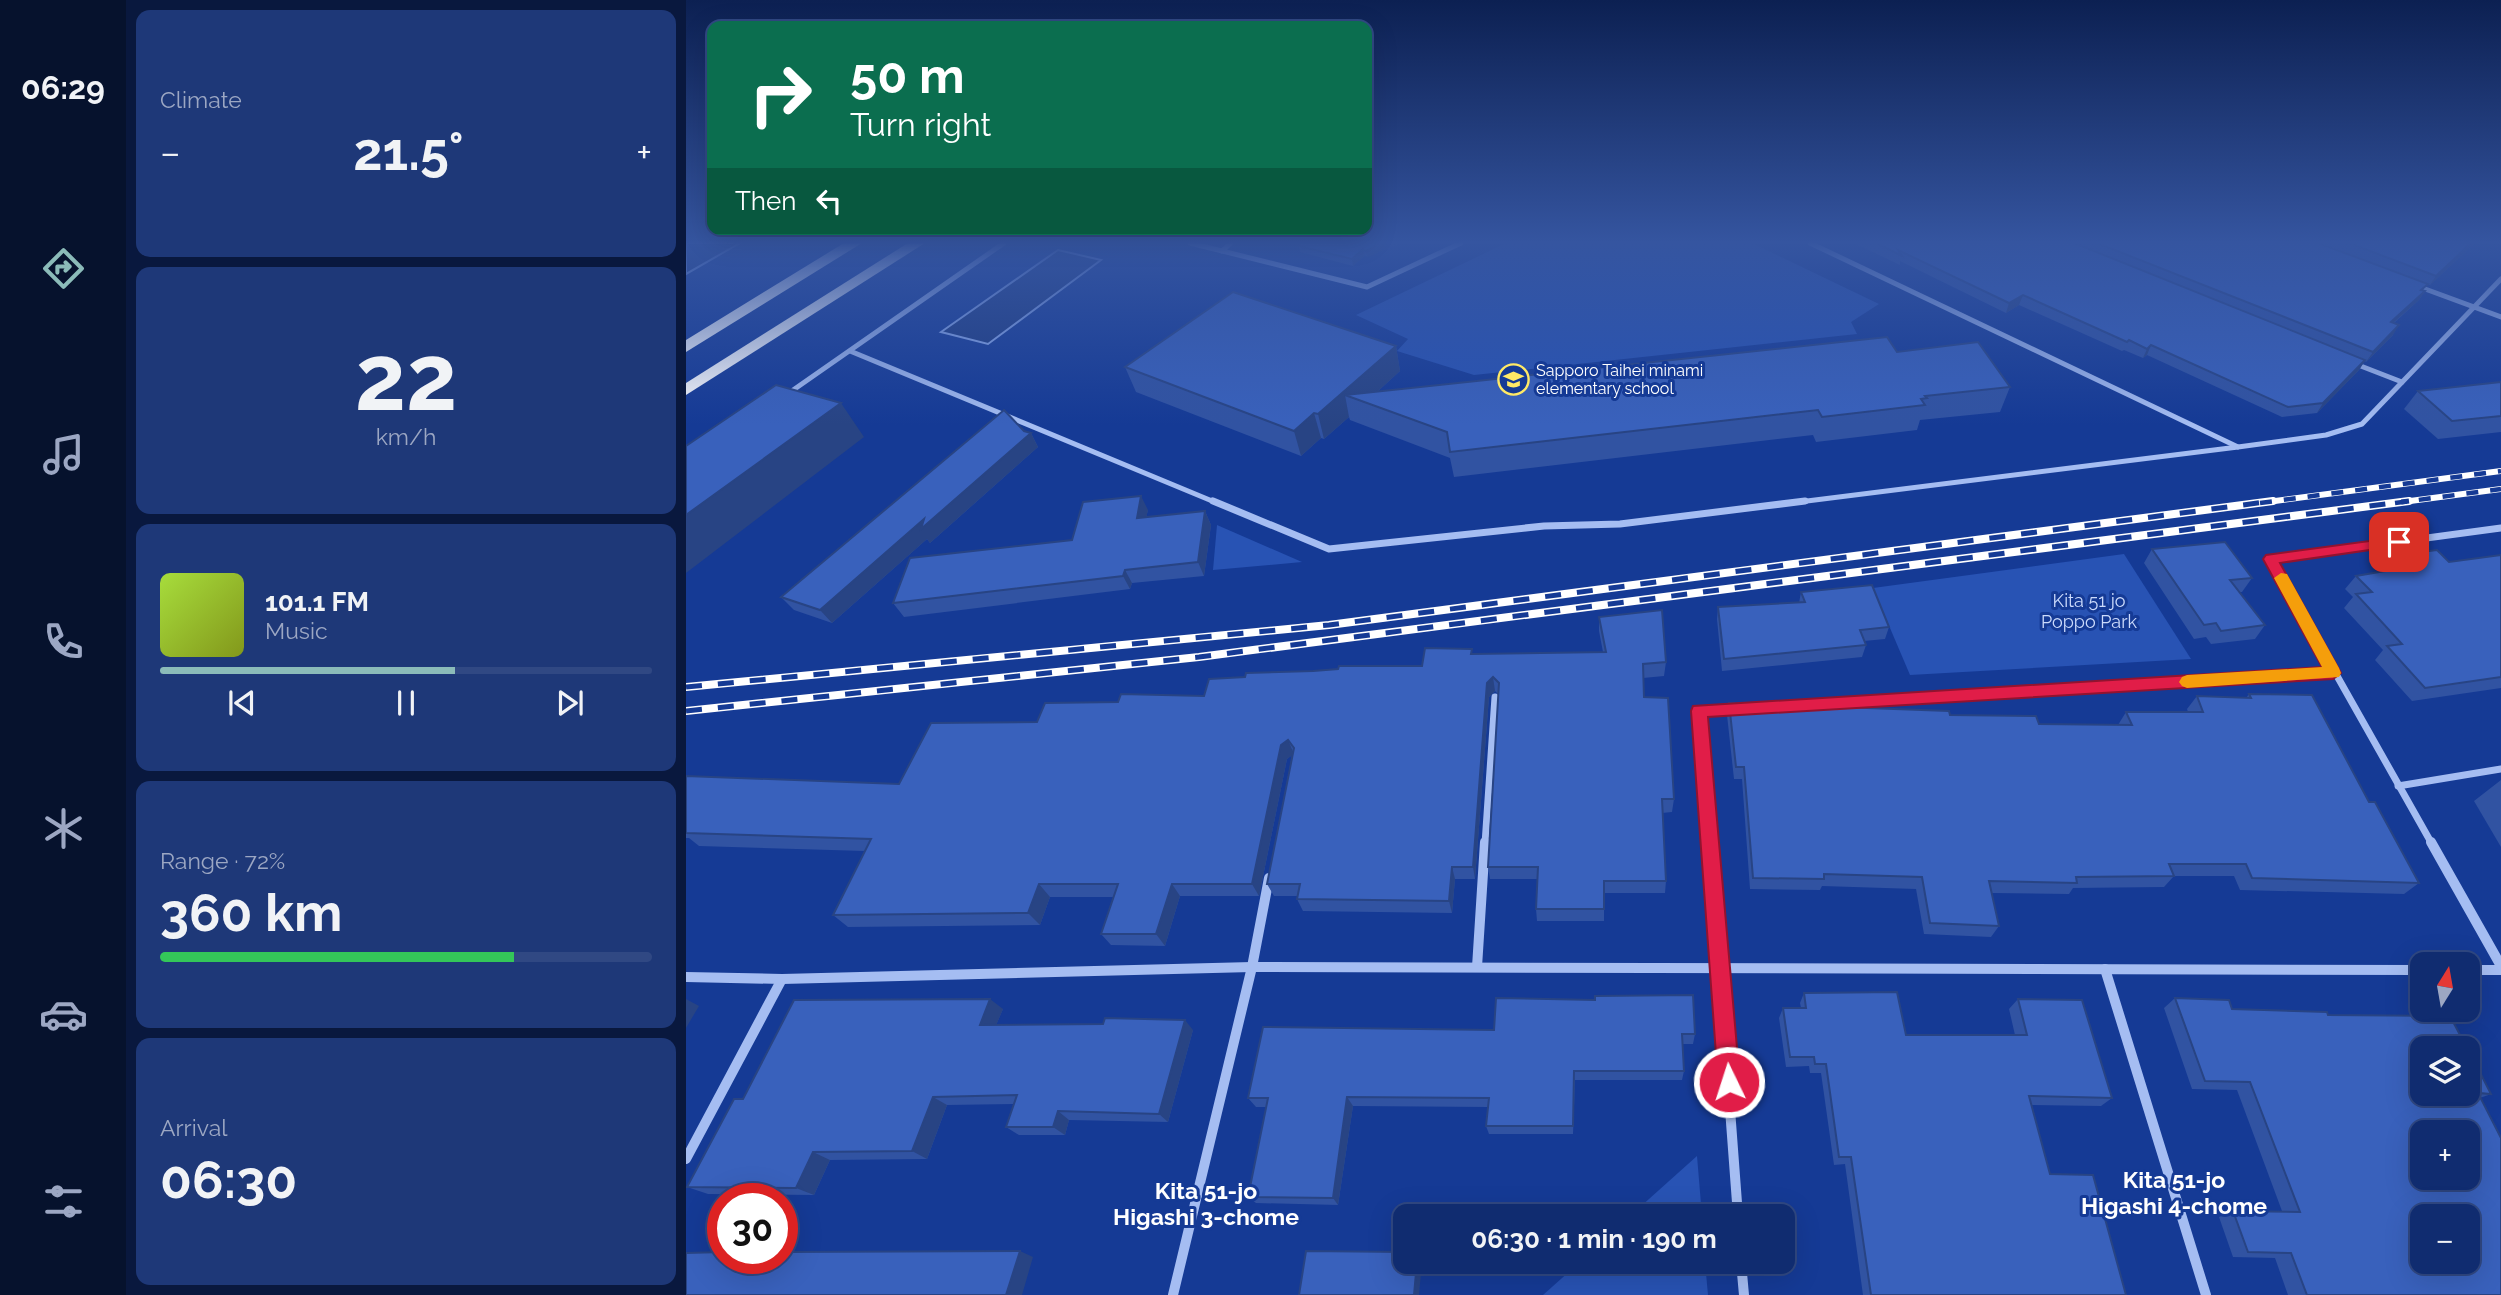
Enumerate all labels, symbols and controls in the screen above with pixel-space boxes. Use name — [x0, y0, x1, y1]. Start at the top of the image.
text: 50 m — [850, 47, 965, 104]
icon: right — [735, 49, 826, 140]
text: 06:29 — [21, 69, 105, 106]
text: Climate — [160, 86, 242, 113]
text: Turn right — [850, 106, 991, 143]
text: 21.5° — [353, 121, 464, 182]
text: − — [160, 130, 180, 175]
text: + — [636, 130, 652, 175]
icon: left — [810, 182, 848, 220]
text: Then — [735, 186, 796, 216]
icon: directions — [39, 244, 88, 293]
text: 22 — [355, 324, 457, 431]
place label: Sapporo Taihei minami elementary school — [1536, 361, 1703, 398]
school or university icon: Sapporo Taihei minami elementary school — [1496, 362, 1530, 396]
text: km/h — [376, 423, 436, 450]
icon: music — [39, 430, 88, 479]
pin — [2369, 512, 2429, 572]
icon: arrive — [2380, 523, 2418, 561]
text: 101.1 FM — [265, 587, 369, 617]
park label: Kita 51 jo Poppo Park — [2041, 590, 2137, 632]
icon: phone — [39, 617, 88, 666]
text: Music — [265, 617, 328, 644]
icon: previous — [223, 684, 261, 722]
icon: pause — [387, 684, 425, 722]
icon: next — [551, 684, 589, 722]
icon: climate — [39, 804, 88, 853]
text: Range · 72% — [160, 847, 285, 874]
text: 360 km — [160, 882, 342, 943]
north arrow — [2410, 952, 2480, 1022]
map controls — [2410, 952, 2480, 1274]
icon: car — [39, 990, 88, 1039]
button: layers — [2410, 1036, 2480, 1106]
position arrow — [1692, 1045, 1766, 1119]
text: Arrival — [160, 1114, 227, 1141]
button: + — [2410, 1120, 2480, 1190]
text: 06:30 — [160, 1149, 297, 1210]
district label: Kita 51-jo Higashi 4-chome — [2081, 1166, 2267, 1219]
icon: filters — [39, 1177, 88, 1226]
district label: Kita 51-jo Higashi 3-chome — [1113, 1177, 1299, 1230]
speed limit sign: 30 — [707, 1183, 798, 1274]
button: − — [2410, 1204, 2480, 1274]
text: 06:30 · 1 min · 190 m — [1471, 1224, 1717, 1254]

